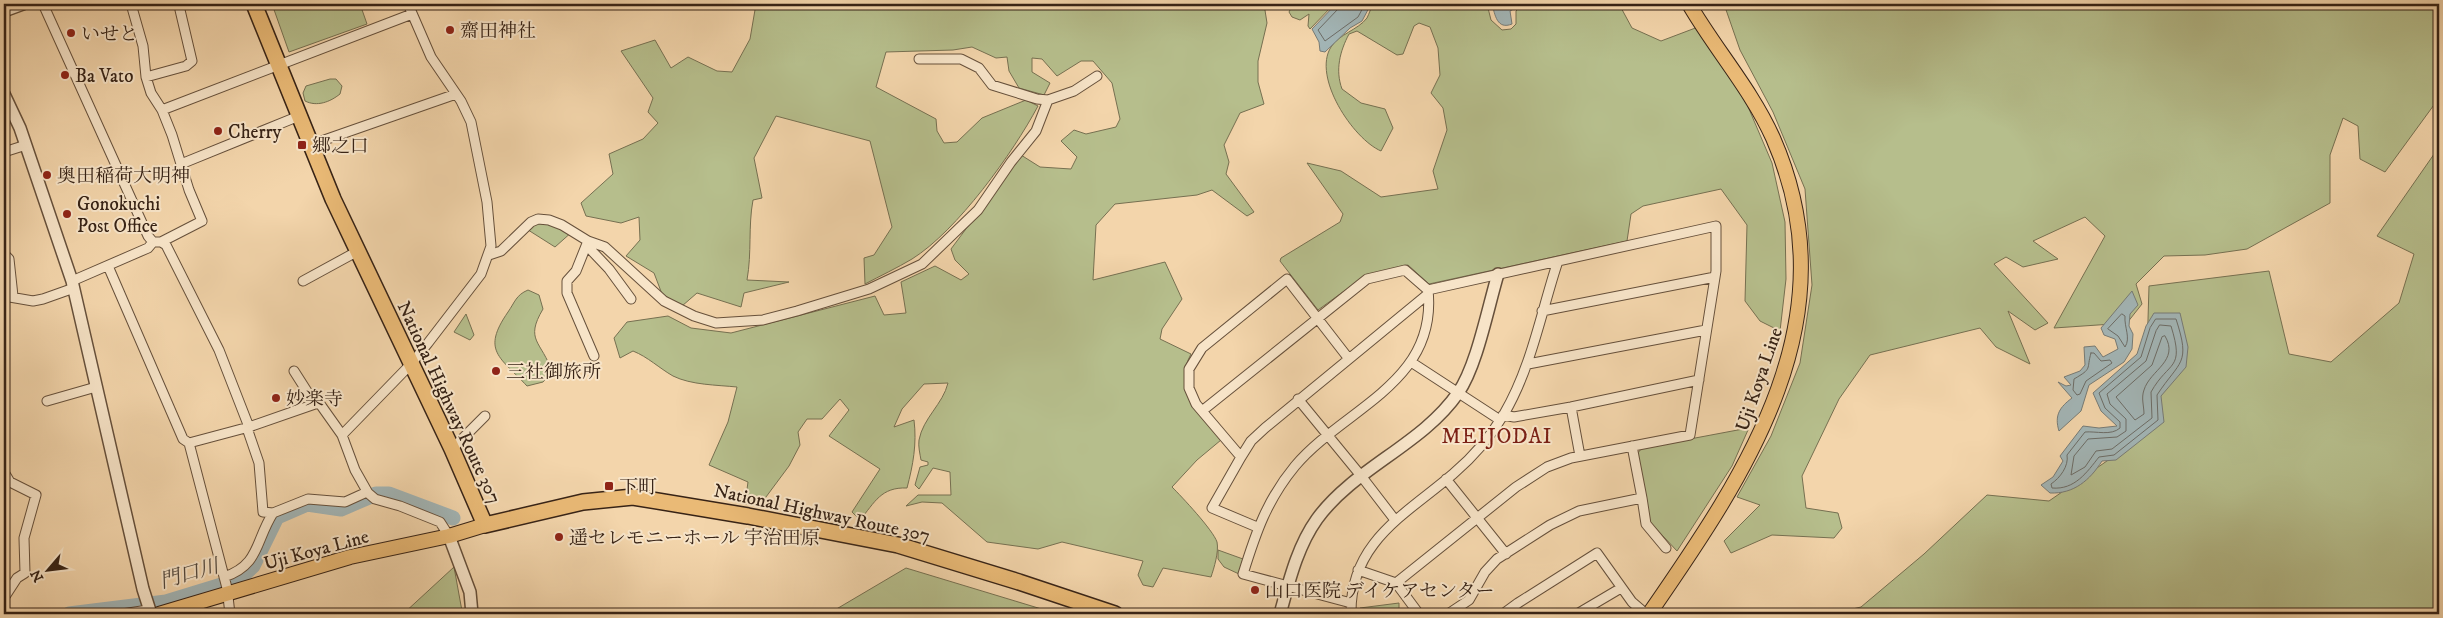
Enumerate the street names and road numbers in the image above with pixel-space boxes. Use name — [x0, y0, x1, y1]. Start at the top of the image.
street label: National Highway Route 307 — [392, 298, 506, 507]
street label: Uji Koya Line — [1731, 325, 1788, 434]
street label: National Highway Route 307 — [711, 479, 932, 548]
street label: Uji Koya Line — [261, 525, 372, 576]

